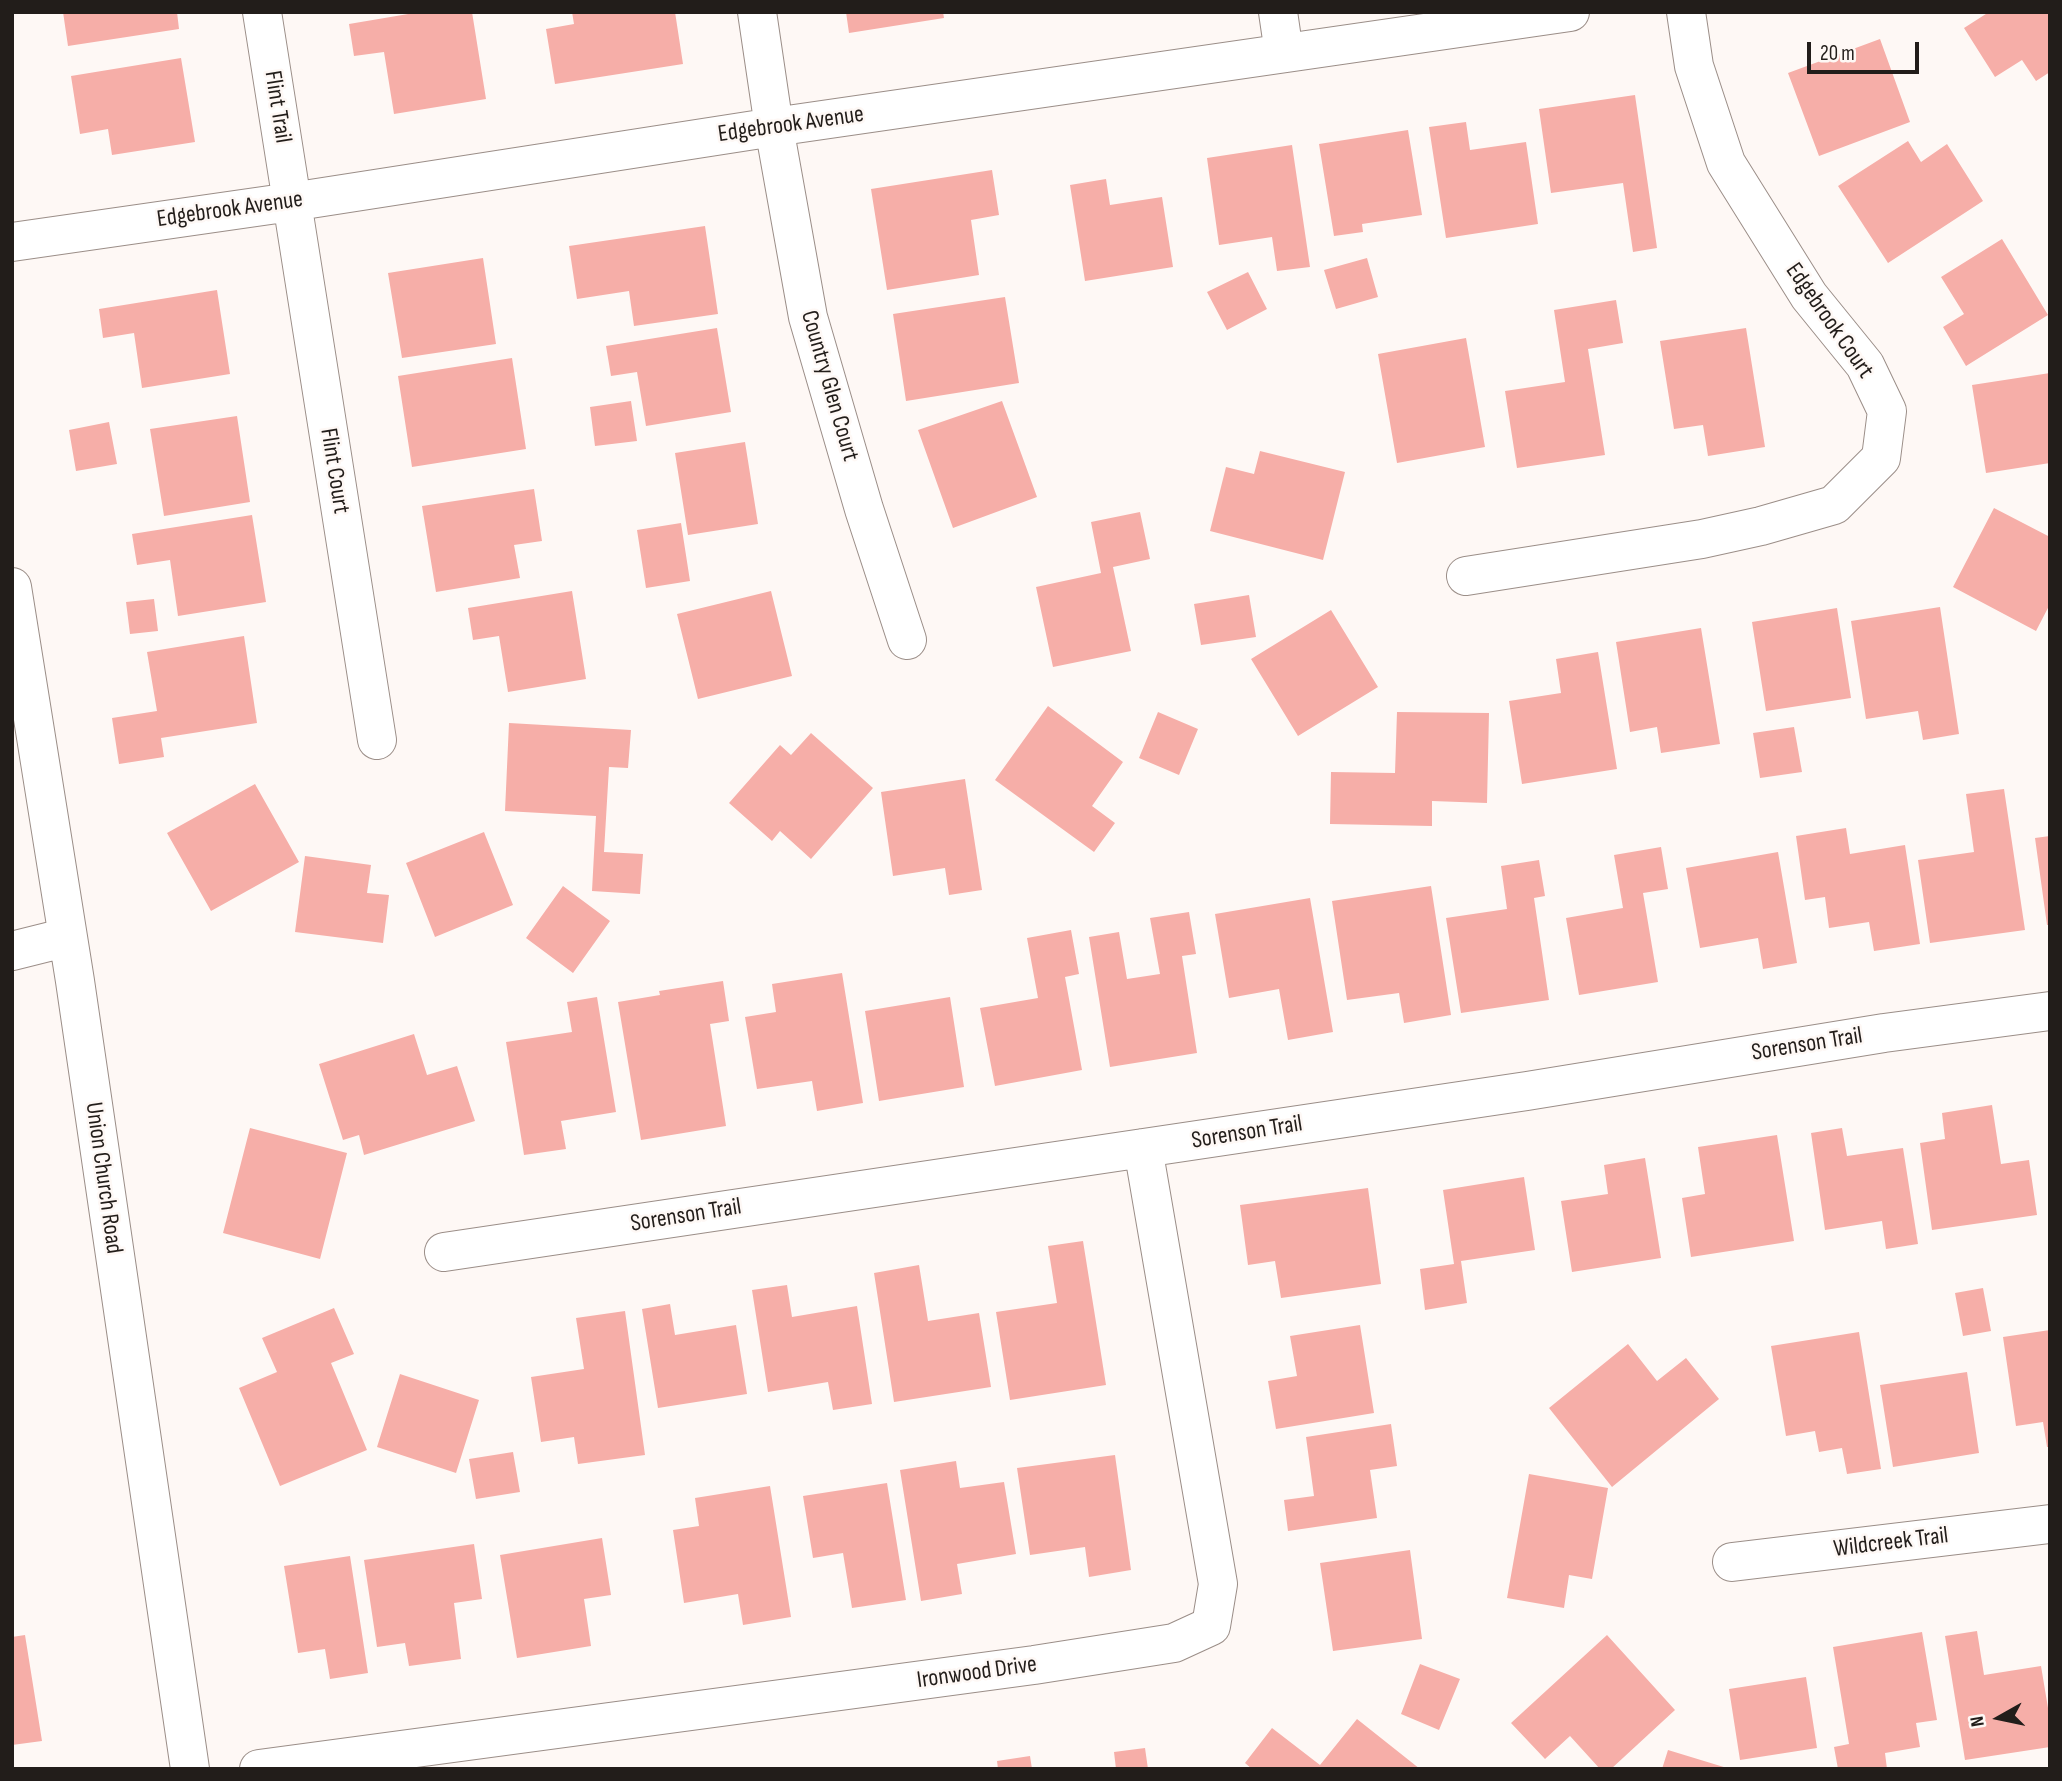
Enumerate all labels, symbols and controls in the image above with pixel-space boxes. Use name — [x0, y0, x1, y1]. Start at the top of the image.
scale bar — [1810, 28, 1922, 72]
text: 20 m — [1820, 41, 1855, 66]
street label: Flint Trail — [257, 69, 297, 145]
street label: Edgebrook Avenue — [716, 101, 866, 149]
street label: Edgebrook Avenue — [155, 186, 305, 234]
street label: Edgebrook Court — [1779, 258, 1879, 384]
street label: Country Glen Court — [794, 307, 864, 465]
street label: Flint Court — [313, 426, 355, 516]
street label: Sorenson Trail — [1749, 1022, 1865, 1068]
street label: Union Church Road — [78, 1100, 128, 1256]
street label: Sorenson Trail — [1189, 1110, 1305, 1156]
street label: Sorenson Trail — [628, 1193, 744, 1239]
street label: Wildcreek Trail — [1832, 1522, 1950, 1564]
street label: Ironwood Drive — [915, 1650, 1039, 1696]
north arrow — [1964, 1683, 2034, 1753]
text: N — [1966, 1715, 1990, 1728]

